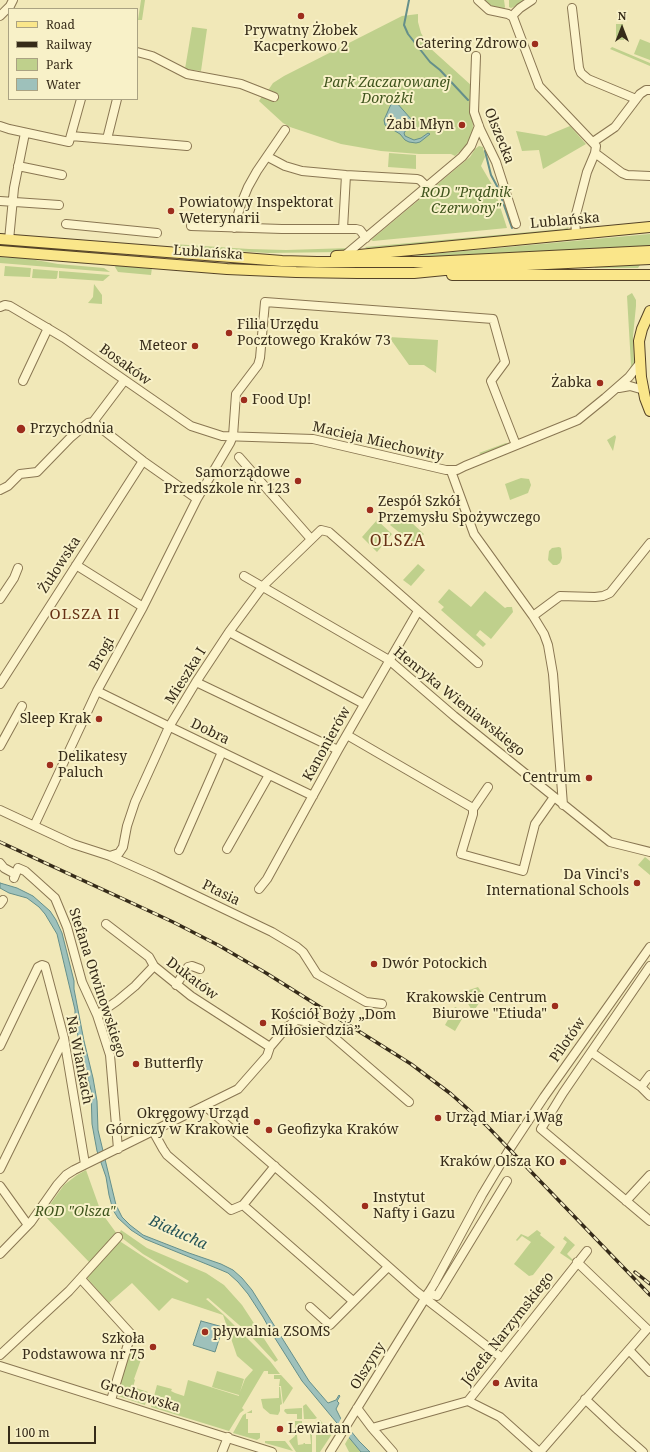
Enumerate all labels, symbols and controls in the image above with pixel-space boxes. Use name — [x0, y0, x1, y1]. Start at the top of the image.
legend — [8, 8, 138, 100]
north arrow — [602, 8, 642, 48]
text: N — [618, 8, 626, 23]
marker: Prywatny Żłobek Kacperkowo 2 — [296, 11, 306, 21]
text: Road — [46, 16, 75, 33]
place label: Prywatny Żłobek Kacperkowo 2 — [244, 23, 358, 56]
text: Railway — [46, 36, 92, 53]
place label: Catering Zdrowo — [415, 36, 527, 52]
marker: Catering Zdrowo — [530, 39, 540, 49]
text: Park — [46, 56, 73, 73]
park label: Park Zaczarowanej Dorożki — [324, 75, 450, 108]
text: Water — [46, 76, 81, 93]
street label: Olszecka — [480, 106, 518, 166]
place label: Żabi Młyn — [387, 117, 454, 133]
marker: Żabi Młyn — [457, 120, 467, 130]
park label: ROD "Prądnik Czerwony" — [421, 185, 511, 218]
place label: Powiatowy Inspektorat Weterynarii — [179, 195, 333, 228]
marker: Powiatowy Inspektorat Weterynarii — [166, 206, 176, 216]
street label: Lublańska — [529, 210, 601, 232]
street label: Lublańska — [173, 242, 243, 264]
place label: Filia Urzędu Pocztowego Kraków 73 — [237, 317, 391, 350]
marker: Filia Urzędu Pocztowego Kraków 73 — [224, 328, 234, 338]
place label: Meteor — [139, 338, 187, 354]
street label: Bosaków — [96, 341, 154, 389]
marker: Meteor — [190, 341, 200, 351]
place label: Żabka — [551, 375, 592, 391]
marker: Żabka — [595, 378, 605, 388]
place label: Food Up! — [252, 392, 311, 408]
marker: Food Up! — [239, 395, 249, 405]
street label: Macieja Miechowity — [311, 419, 445, 465]
place label: Przychodnia — [30, 421, 114, 437]
marker: Przychodnia — [15, 423, 27, 435]
place label: Samorządowe Przedszkole nr 123 — [164, 465, 290, 498]
marker: Samorządowe Przedszkole nr 123 — [293, 476, 303, 486]
place label: Zespół Szkół Przemysłu Spożywczego — [378, 494, 540, 526]
marker: Zespół Szkół Przemysłu Spożywczego — [365, 505, 375, 515]
district label: OLSZA — [370, 531, 426, 551]
street label: Żułowska — [35, 533, 85, 597]
district label: OLSZA II — [50, 606, 120, 624]
street label: Brogi — [86, 634, 118, 674]
street label: Henryka Wieniawskiego — [390, 644, 528, 760]
street label: Mieszka I — [162, 645, 210, 707]
street label: Kanonierów — [300, 704, 354, 784]
place label: Sleep Krak — [20, 711, 91, 727]
marker: Sleep Krak — [94, 714, 104, 724]
street label: Dobra — [188, 715, 232, 749]
place label: Delikatesy Paluch — [58, 749, 127, 782]
marker: Delikatesy Paluch — [45, 760, 55, 770]
place label: Centrum — [522, 770, 581, 786]
marker: Centrum — [584, 773, 594, 783]
place label: Da Vinci's International Schools — [486, 867, 629, 900]
street label: Ptasia — [199, 877, 243, 909]
marker: Da Vinci's International Schools — [632, 878, 642, 888]
street label: Stefana Otwinowskiego — [65, 906, 129, 1060]
street label: Dukatów — [163, 954, 221, 1004]
place label: Dwór Potockich — [382, 956, 487, 972]
marker: Dwór Potockich — [369, 959, 379, 969]
place label: Krakowskie Centrum Biurowe "Etiuda" — [406, 990, 547, 1022]
marker: Krakowskie Centrum Biurowe "Etiuda" — [550, 1001, 560, 1011]
place label: Kościół Boży „Dom Miłosierdzia” — [271, 1007, 396, 1040]
street label: Na Wiankach — [62, 1014, 96, 1106]
street label: Pilotów — [547, 1015, 589, 1065]
marker: Kościół Boży „Dom Miłosierdzia” — [258, 1018, 268, 1028]
place label: Butterfly — [144, 1056, 203, 1072]
marker: Butterfly — [131, 1059, 141, 1069]
place label: Okręgowy Urząd Górniczy w Krakowie — [106, 1106, 249, 1138]
place label: Urząd Miar i Wag — [446, 1110, 563, 1126]
marker: Urząd Miar i Wag — [433, 1113, 443, 1123]
marker: Okręgowy Urząd Górniczy w Krakowie — [252, 1117, 262, 1127]
place label: Geofizyka Kraków — [277, 1122, 399, 1138]
marker: Geofizyka Kraków — [264, 1125, 274, 1135]
place label: Kraków Olsza KO — [440, 1154, 555, 1170]
marker: Kraków Olsza KO — [558, 1157, 568, 1167]
place label: Instytut Nafty i Gazu — [373, 1190, 455, 1222]
marker: Instytut Nafty i Gazu — [360, 1201, 370, 1211]
park label: ROD "Olsza" — [35, 1204, 115, 1220]
water label: Białucha — [146, 1212, 210, 1254]
street label: Józefa Narzymskiego — [458, 1269, 558, 1389]
place label: pływalnia ZSOMS — [213, 1324, 330, 1340]
marker: pływalnia ZSOMS — [200, 1327, 210, 1337]
place label: Szkoła Podstawowa nr 75 — [22, 1331, 145, 1364]
street label: Olszyny — [347, 1339, 389, 1393]
marker: Szkoła Podstawowa nr 75 — [148, 1342, 158, 1352]
place label: Avita — [504, 1375, 538, 1391]
street label: Grochowska — [98, 1376, 182, 1416]
marker: Avita — [491, 1378, 501, 1388]
scale bar — [10, 1418, 98, 1444]
place label: Lewiatan — [288, 1421, 350, 1437]
text: 100 m — [15, 1424, 50, 1441]
marker: Lewiatan — [275, 1424, 285, 1434]

